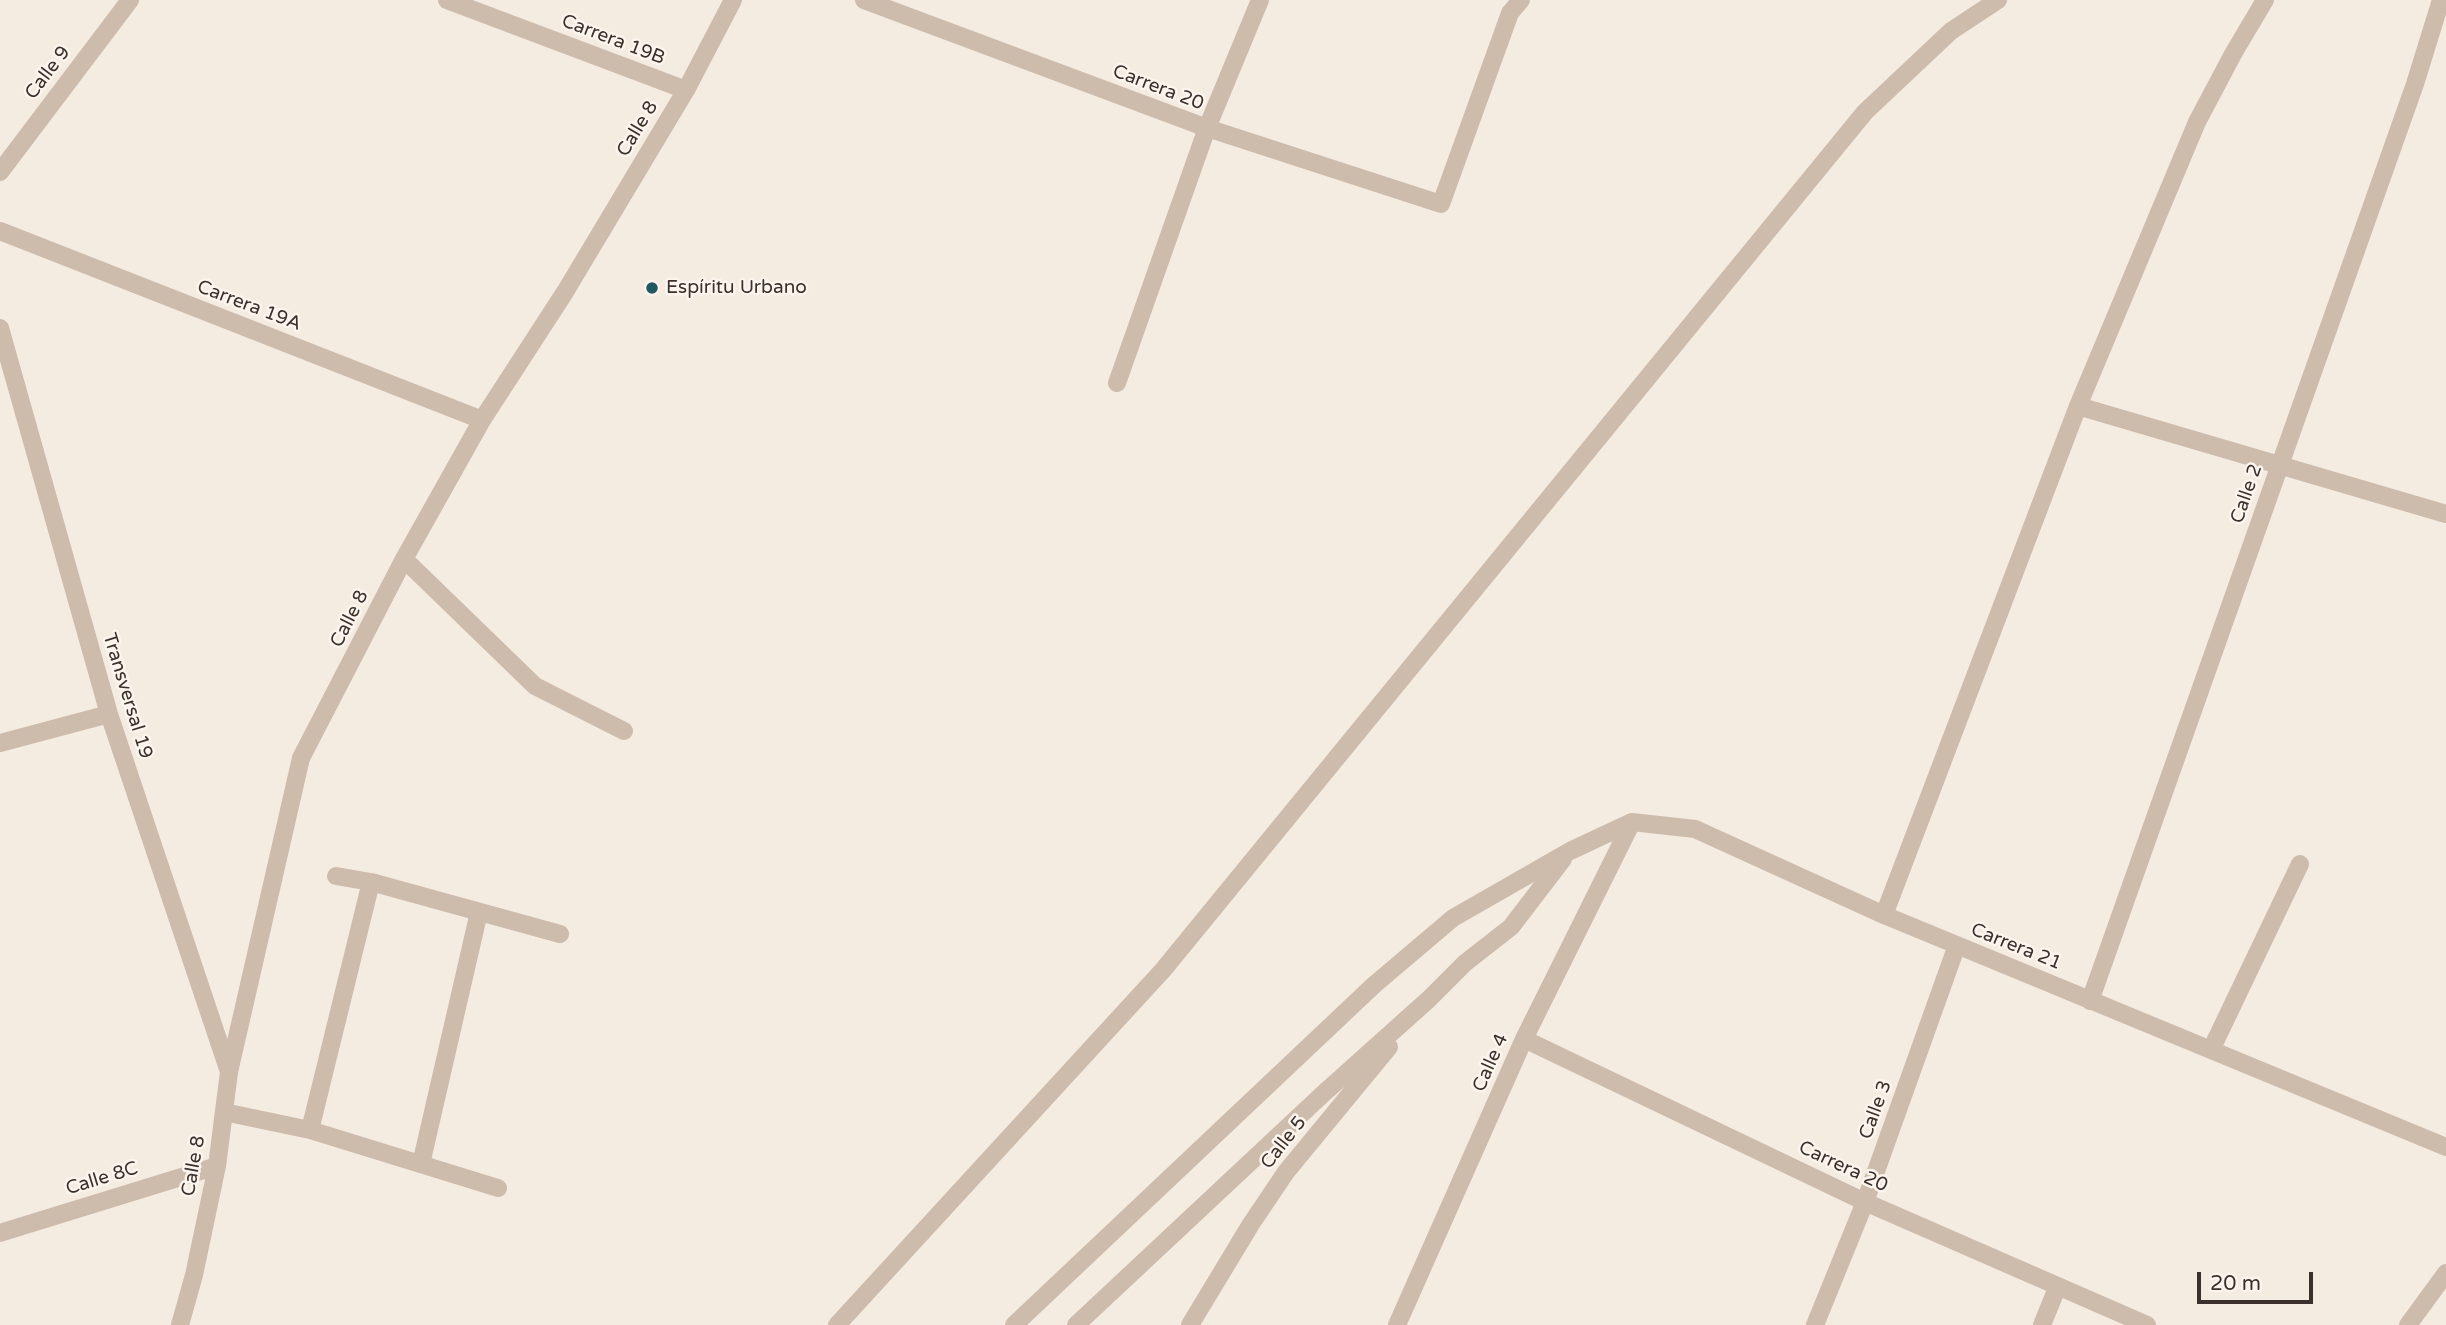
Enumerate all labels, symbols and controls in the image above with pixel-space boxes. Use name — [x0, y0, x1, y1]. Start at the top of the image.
street label: Carrera 19B — [558, 10, 668, 70]
street label: Calle 9 — [21, 42, 75, 104]
street label: Carrera 20 — [1109, 60, 1207, 116]
street label: Calle 8 — [613, 97, 663, 161]
street label: Carrera 19A — [194, 276, 304, 336]
place label: Espíritu Urbano — [666, 277, 807, 299]
marker: Espíritu Urbano — [644, 280, 660, 296]
street label: Calle 2 — [2226, 461, 2268, 527]
street label: Calle 8 — [326, 587, 374, 651]
street label: Transversal 19 — [97, 630, 157, 762]
street label: Carrera 21 — [1967, 919, 2065, 975]
street label: Calle 4 — [1468, 1031, 1514, 1095]
street label: Calle 3 — [1855, 1077, 1897, 1143]
street label: Calle 5 — [1256, 1112, 1312, 1174]
street label: Calle 8 — [177, 1134, 211, 1198]
street label: Carrera 20 — [1795, 1136, 1891, 1198]
street label: Calle 8C — [63, 1157, 141, 1201]
scale bar — [2201, 1258, 2316, 1302]
text: 20 m — [2210, 1271, 2261, 1296]

